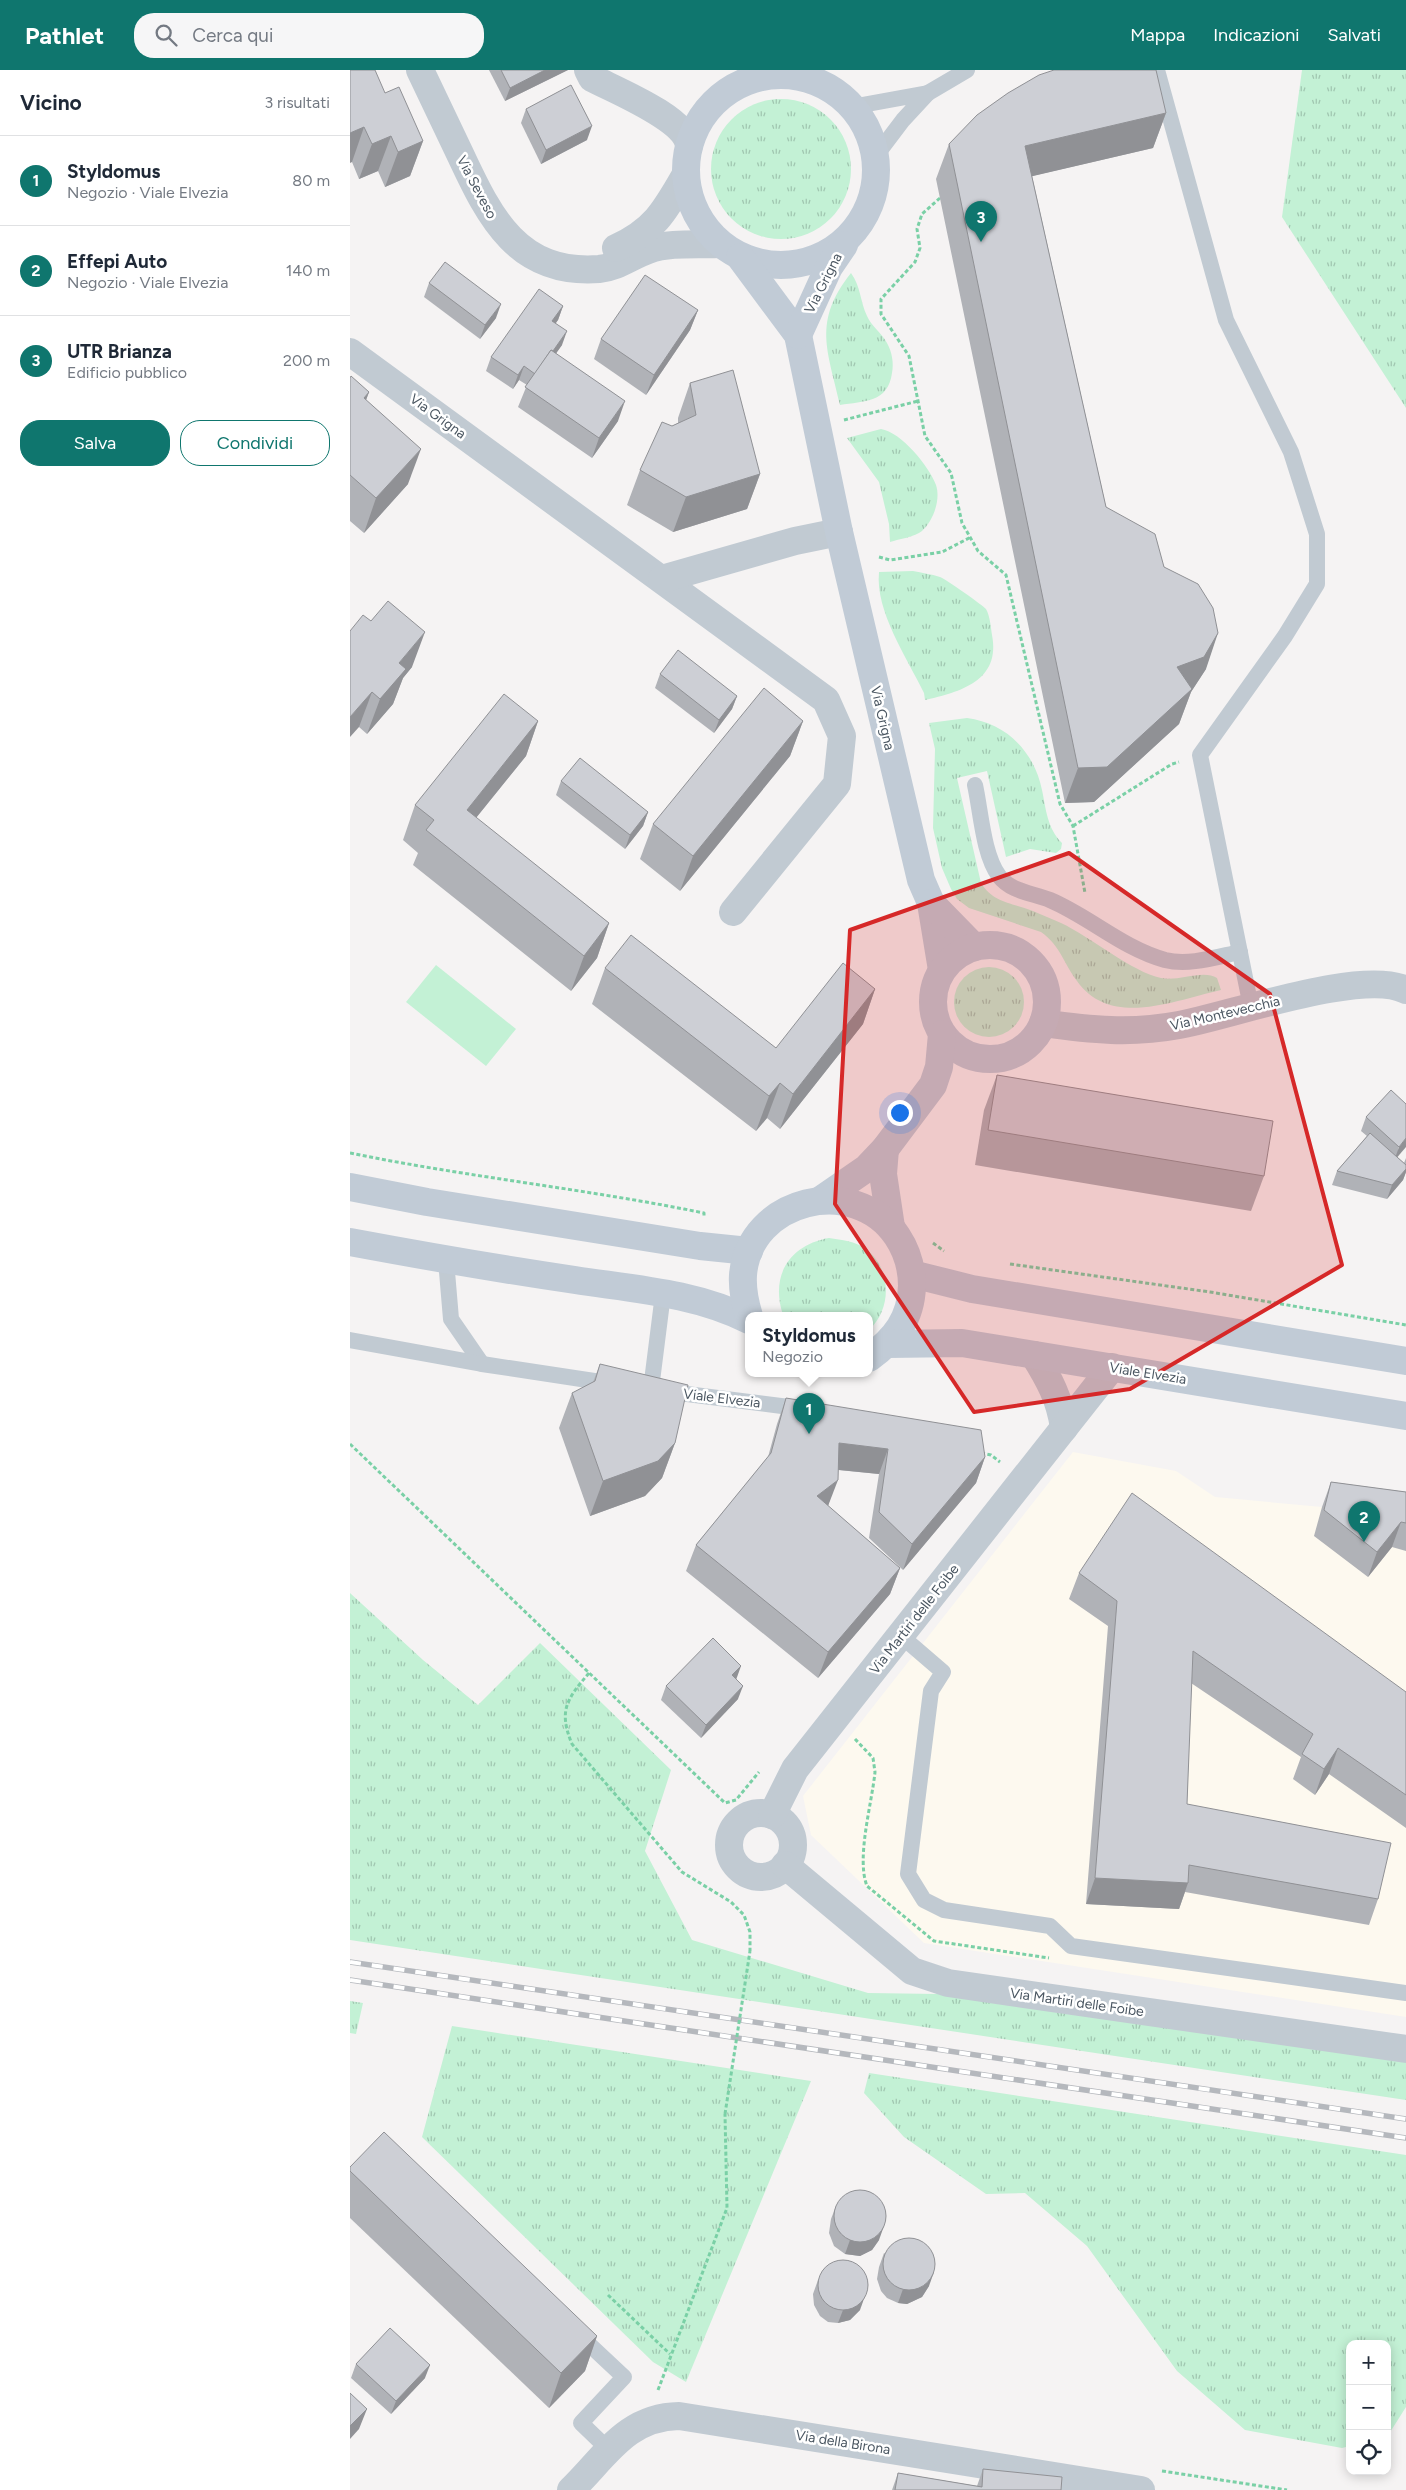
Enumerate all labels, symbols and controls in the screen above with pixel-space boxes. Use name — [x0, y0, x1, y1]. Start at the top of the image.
search box — [134, 13, 484, 58]
text: Pathlet — [25, 21, 104, 50]
icon: search — [152, 21, 180, 49]
text: Cerca qui — [192, 24, 273, 47]
text: Mappa — [1130, 24, 1185, 46]
text: Indicazioni — [1213, 24, 1299, 46]
text: Salvati — [1327, 24, 1381, 46]
text: Vicino — [20, 90, 82, 115]
text: 3 risultati — [264, 93, 330, 112]
street label: Via Seveso — [453, 153, 500, 222]
text: Styldomus — [67, 160, 160, 183]
text: 1 — [33, 171, 39, 190]
text: 80 m — [292, 171, 330, 190]
text: Negozio · Viale Elvezia — [67, 183, 228, 202]
pin: 3 — [965, 201, 997, 242]
text: Effepi Auto — [67, 250, 167, 273]
street label: Via Grigna — [801, 250, 846, 316]
text: 2 — [31, 261, 41, 280]
text: 140 m — [286, 261, 330, 280]
text: Negozio · Viale Elvezia — [67, 273, 228, 292]
text: UTR Brianza — [67, 340, 172, 363]
text: 3 — [32, 351, 40, 370]
text: 200 m — [283, 351, 330, 370]
text: Edificio pubblico — [67, 363, 187, 382]
street label: Via Grigna — [406, 390, 469, 442]
button: Salva — [20, 420, 170, 466]
button: Condividi — [180, 420, 330, 466]
street label: Via Grigna — [867, 684, 898, 752]
street label: Via Montevecchia — [1169, 993, 1282, 1034]
your location — [887, 1100, 913, 1126]
popup — [745, 1312, 873, 1377]
text: Styldomus — [762, 1324, 856, 1347]
text: Negozio — [762, 1347, 823, 1366]
street label: Viale Elvezia — [1108, 1359, 1188, 1388]
street label: Viale Elvezia — [682, 1385, 762, 1412]
pin: 1 — [793, 1393, 825, 1434]
pin: 2 — [1348, 1501, 1380, 1542]
street label: Via Martiri delle Foibe — [866, 1561, 963, 1678]
street label: Via Martiri delle Foibe — [1009, 1985, 1145, 2020]
map controls — [1346, 2340, 1391, 2475]
button: + — [1346, 2340, 1391, 2385]
button: − — [1346, 2385, 1391, 2430]
street label: Via della Birona — [794, 2427, 892, 2458]
button: locate — [1346, 2430, 1391, 2475]

